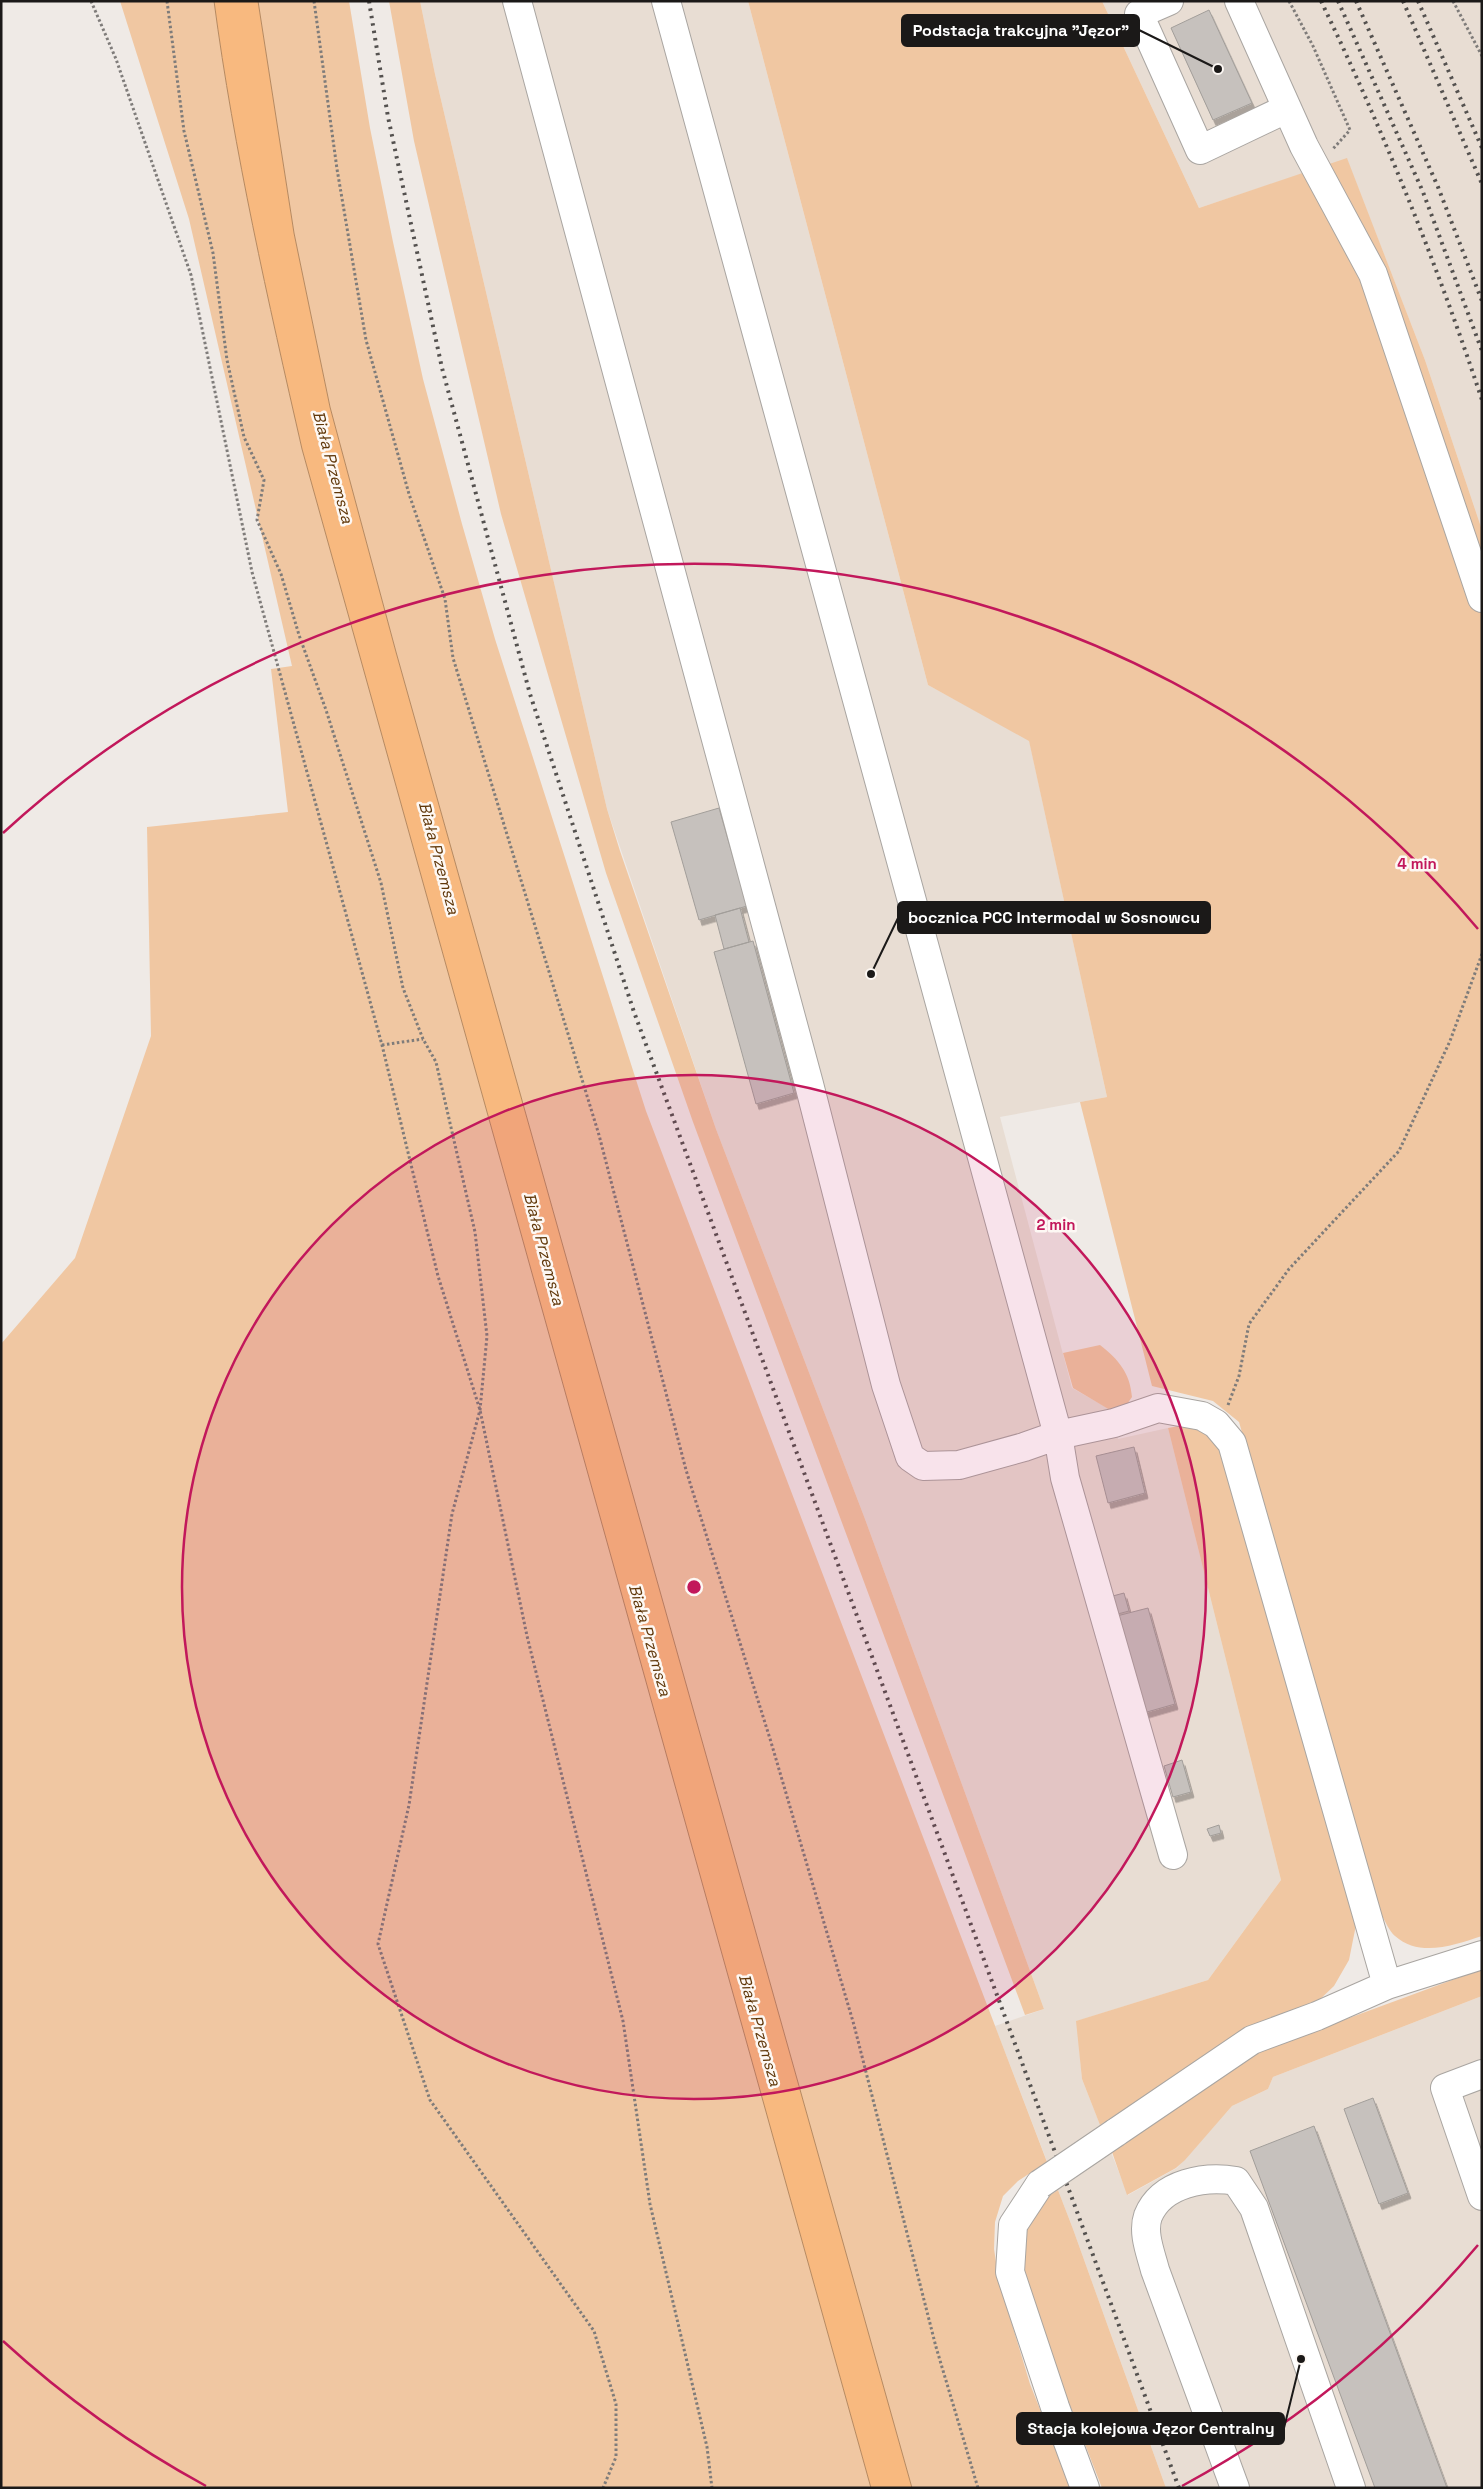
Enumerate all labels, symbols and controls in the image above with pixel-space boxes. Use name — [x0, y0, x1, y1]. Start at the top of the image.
callout: Podstacja trakcyjna "Jęzor" — [902, 15, 1139, 46]
text: Podstacja trakcyjna "Jęzor" — [913, 20, 1129, 41]
water label: Biała Przemsza — [308, 408, 358, 526]
water label: Biała Przemsza — [414, 799, 464, 917]
text: 4 min — [1397, 854, 1437, 873]
callout: bocznica PCC Intermodal w Sosnowcu — [898, 902, 1210, 933]
text: bocznica PCC Intermodal w Sosnowcu — [908, 907, 1200, 928]
water label: Biała Przemsza — [519, 1190, 569, 1308]
text: 2 min — [1037, 1215, 1075, 1234]
centre of rings — [685, 1578, 703, 1596]
water label: Biała Przemsza — [624, 1582, 676, 1699]
water label: Biała Przemsza — [734, 1972, 786, 2089]
callout: Stacja kolejowa Jęzor Centralny — [1017, 2413, 1284, 2444]
text: Stacja kolejowa Jęzor Centralny — [1027, 2418, 1275, 2439]

